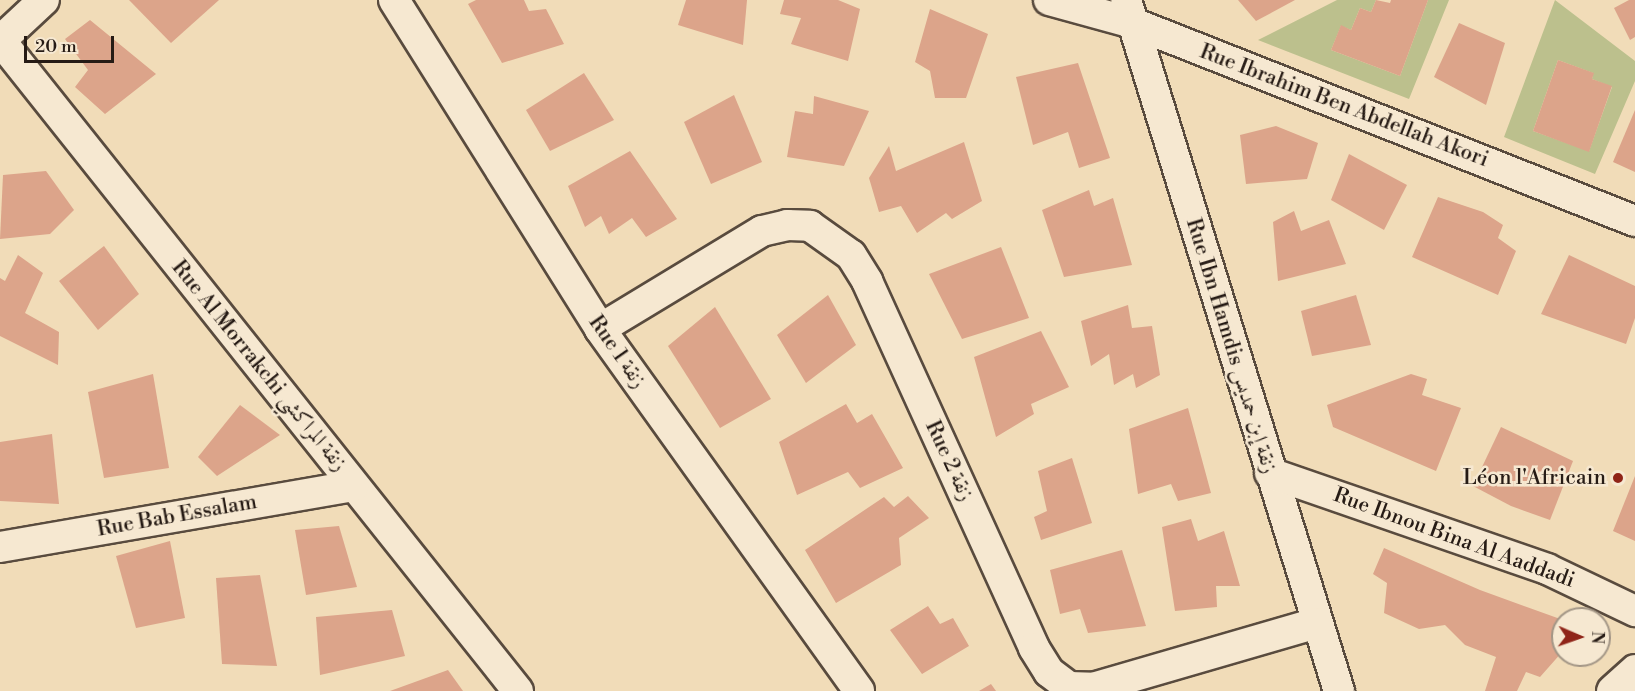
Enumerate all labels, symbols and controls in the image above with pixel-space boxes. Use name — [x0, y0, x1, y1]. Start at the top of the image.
scale bar — [27, 24, 117, 62]
text: 20 m — [35, 35, 77, 58]
street label: Rue Ibrahim Ben Abdellah Akori — [1196, 39, 1492, 173]
street label: Rue Ibn Hamdis زنقة إبن حمديس — [1180, 215, 1282, 477]
street label: Rue Al Morrakchi زنقة المراكشي — [166, 255, 352, 477]
street label: Rue 1 زنقة — [583, 311, 651, 393]
street label: Rue 2 زنقة — [919, 417, 979, 505]
place label: Léon l'Africain — [1463, 465, 1606, 491]
marker: Léon l'Africain — [1611, 471, 1625, 485]
street label: Rue Ibnou Bina Al Aaddadi — [1330, 483, 1578, 593]
street label: Rue Bab Essalam — [95, 490, 259, 542]
north arrow — [1551, 607, 1611, 667]
text: N — [1587, 631, 1607, 644]

